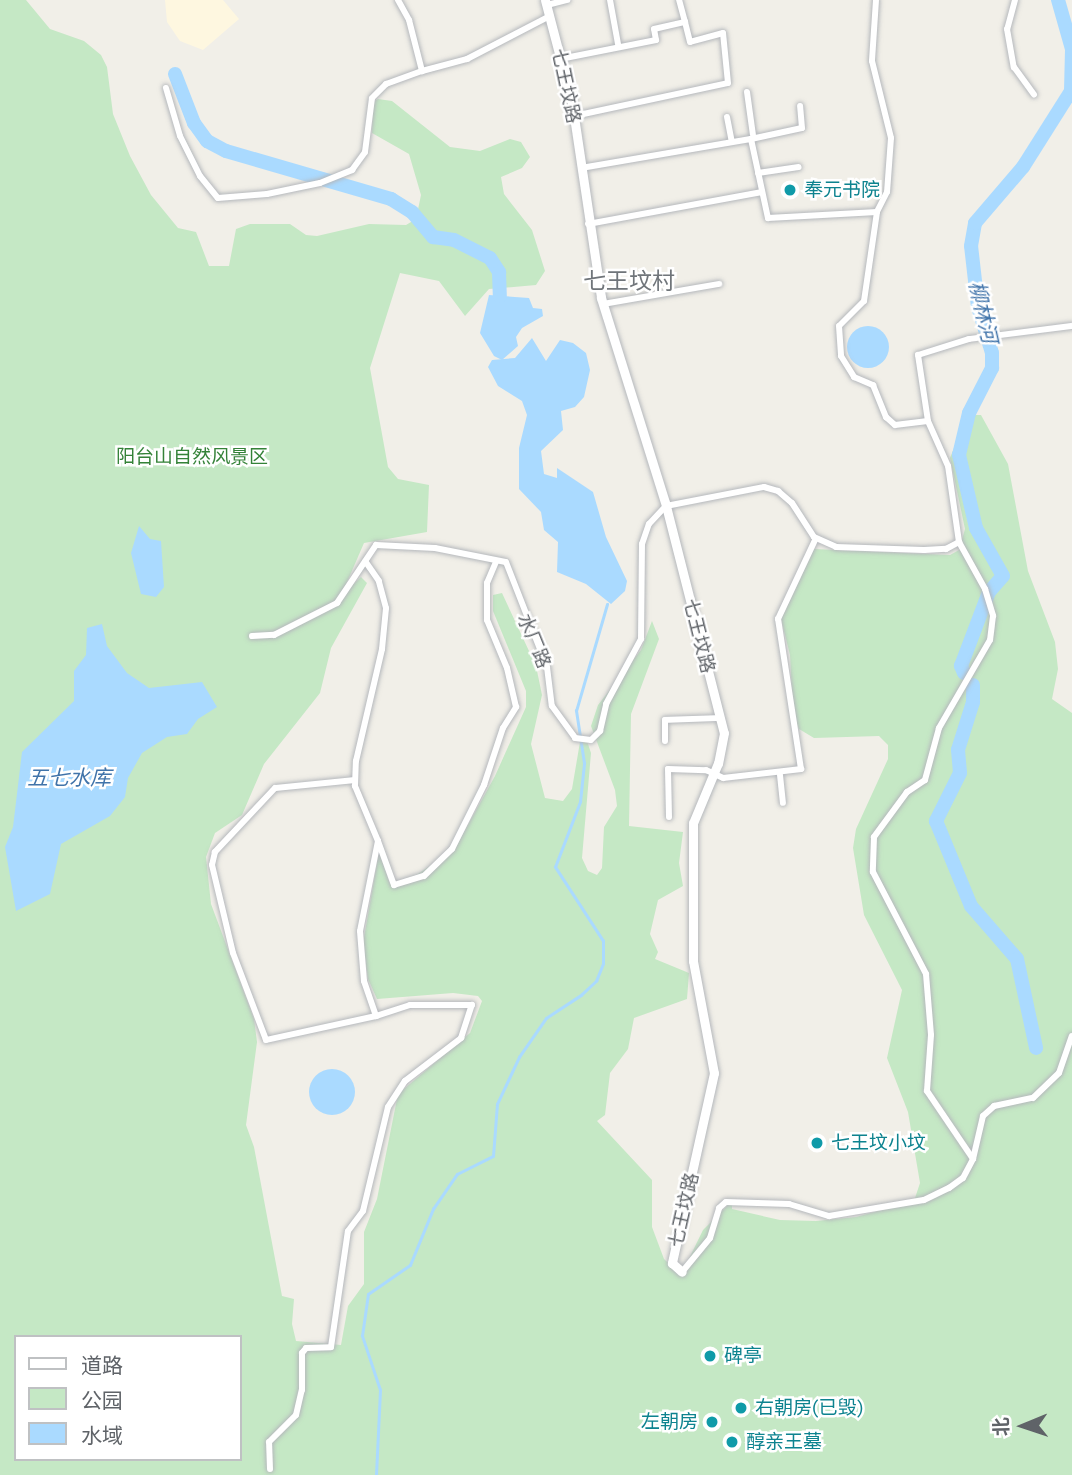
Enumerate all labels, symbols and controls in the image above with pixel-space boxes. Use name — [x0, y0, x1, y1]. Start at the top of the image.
street label: 七王坟路 — [547, 46, 585, 126]
place label: 奉元书院 — [804, 179, 880, 201]
marker: 奉元书院 — [782, 182, 798, 198]
district label: 七王坟村 — [583, 268, 675, 296]
water label: 柳林河 — [964, 278, 1002, 346]
park label: 阳台山自然风景区 — [116, 446, 268, 468]
street label: 七王坟路 — [679, 596, 719, 676]
street label: 水厂路 — [513, 610, 555, 672]
water label: 五七水库 — [27, 765, 111, 791]
place label: 七王坟小坟 — [831, 1132, 926, 1154]
marker: 七王坟小坟 — [809, 1135, 825, 1151]
street label: 七王坟路 — [664, 1170, 704, 1250]
legend — [14, 1335, 242, 1461]
place label: 碑亭 — [724, 1345, 762, 1367]
marker: 碑亭 — [702, 1348, 718, 1364]
text: 道路 — [81, 1353, 123, 1378]
text: 公园 — [81, 1388, 123, 1413]
north arrow — [988, 1391, 1058, 1461]
place label: 右朝房(已毁) — [755, 1397, 863, 1419]
marker: 右朝房(已毁) — [733, 1400, 749, 1416]
place label: 左朝房 — [641, 1411, 698, 1433]
marker: 左朝房 — [704, 1414, 720, 1430]
text: 北 — [990, 1417, 1013, 1437]
text: 水域 — [81, 1423, 123, 1448]
place label: 醇亲王墓 — [746, 1431, 822, 1453]
marker: 醇亲王墓 — [724, 1434, 740, 1450]

